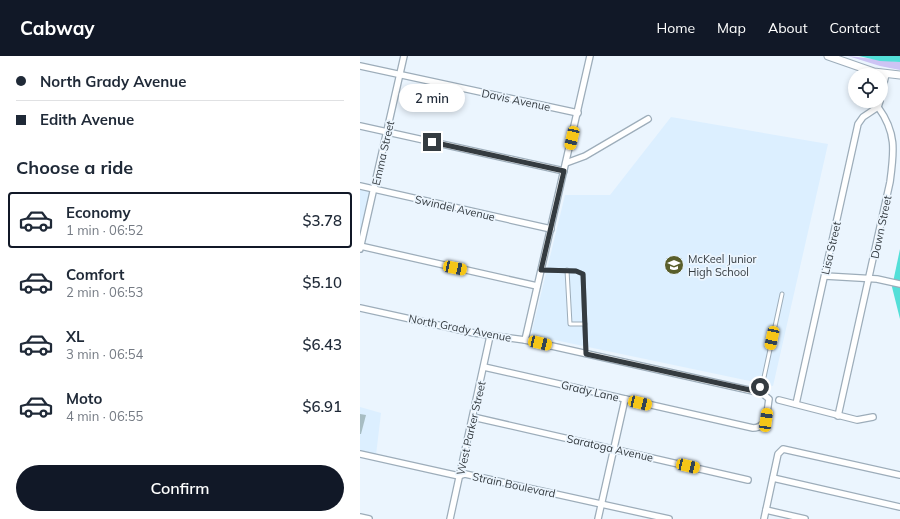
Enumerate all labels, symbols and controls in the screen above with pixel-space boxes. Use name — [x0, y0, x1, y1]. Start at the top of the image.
text: Cabway — [20, 16, 95, 40]
text: Home — [656, 19, 695, 37]
text: Map — [717, 19, 746, 37]
text: About — [768, 19, 808, 37]
text: Contact — [830, 19, 880, 37]
map controls — [848, 68, 888, 108]
button: locate — [848, 68, 888, 108]
text: North Grady Avenue — [40, 72, 186, 91]
callout: 2 min — [399, 84, 465, 112]
street label: Davis Avenue — [480, 86, 552, 114]
text: 2 min — [415, 90, 449, 106]
text: Edith Avenue — [40, 110, 134, 129]
street label: Emma Street — [369, 119, 397, 187]
car — [563, 125, 581, 151]
route end — [423, 133, 441, 151]
text: Choose a ride — [16, 156, 133, 179]
street label: Swindel Avenue — [414, 192, 496, 224]
street label: Dawn Street — [867, 194, 895, 260]
icon: car — [18, 202, 54, 238]
text: Economy — [66, 203, 131, 222]
text: $3.78 — [302, 211, 342, 230]
street label: Lisa Street — [818, 220, 844, 276]
text: 1 min · 06:52 — [66, 222, 143, 238]
place label: McKeel Junior High School — [688, 252, 757, 279]
school or university icon: McKeel Junior High School — [663, 254, 685, 276]
car — [442, 260, 468, 276]
icon: car — [18, 264, 54, 300]
text: Comfort — [66, 265, 124, 284]
text: $5.10 — [302, 273, 342, 292]
text: 2 min · 06:53 — [66, 284, 143, 300]
street label: North Grady Avenue — [408, 311, 512, 345]
car — [764, 325, 780, 351]
icon: car — [18, 326, 54, 362]
text: XL — [66, 327, 84, 346]
car — [527, 334, 553, 352]
text: $6.43 — [302, 335, 342, 354]
text: 3 min · 06:54 — [66, 346, 143, 362]
street label: Grady Lane — [560, 378, 620, 404]
route start — [751, 378, 769, 396]
street label: West Parker Street — [453, 380, 489, 476]
icon: car — [18, 388, 54, 424]
text: Moto — [66, 389, 102, 408]
car — [627, 394, 653, 412]
text: $6.91 — [302, 397, 342, 416]
car — [758, 407, 774, 433]
text: 4 min · 06:55 — [66, 408, 143, 424]
street label: Saratoga Avenue — [565, 431, 655, 465]
car — [675, 457, 701, 475]
button: Confirm — [16, 465, 344, 511]
street label: Strain Boulevard — [471, 469, 557, 501]

